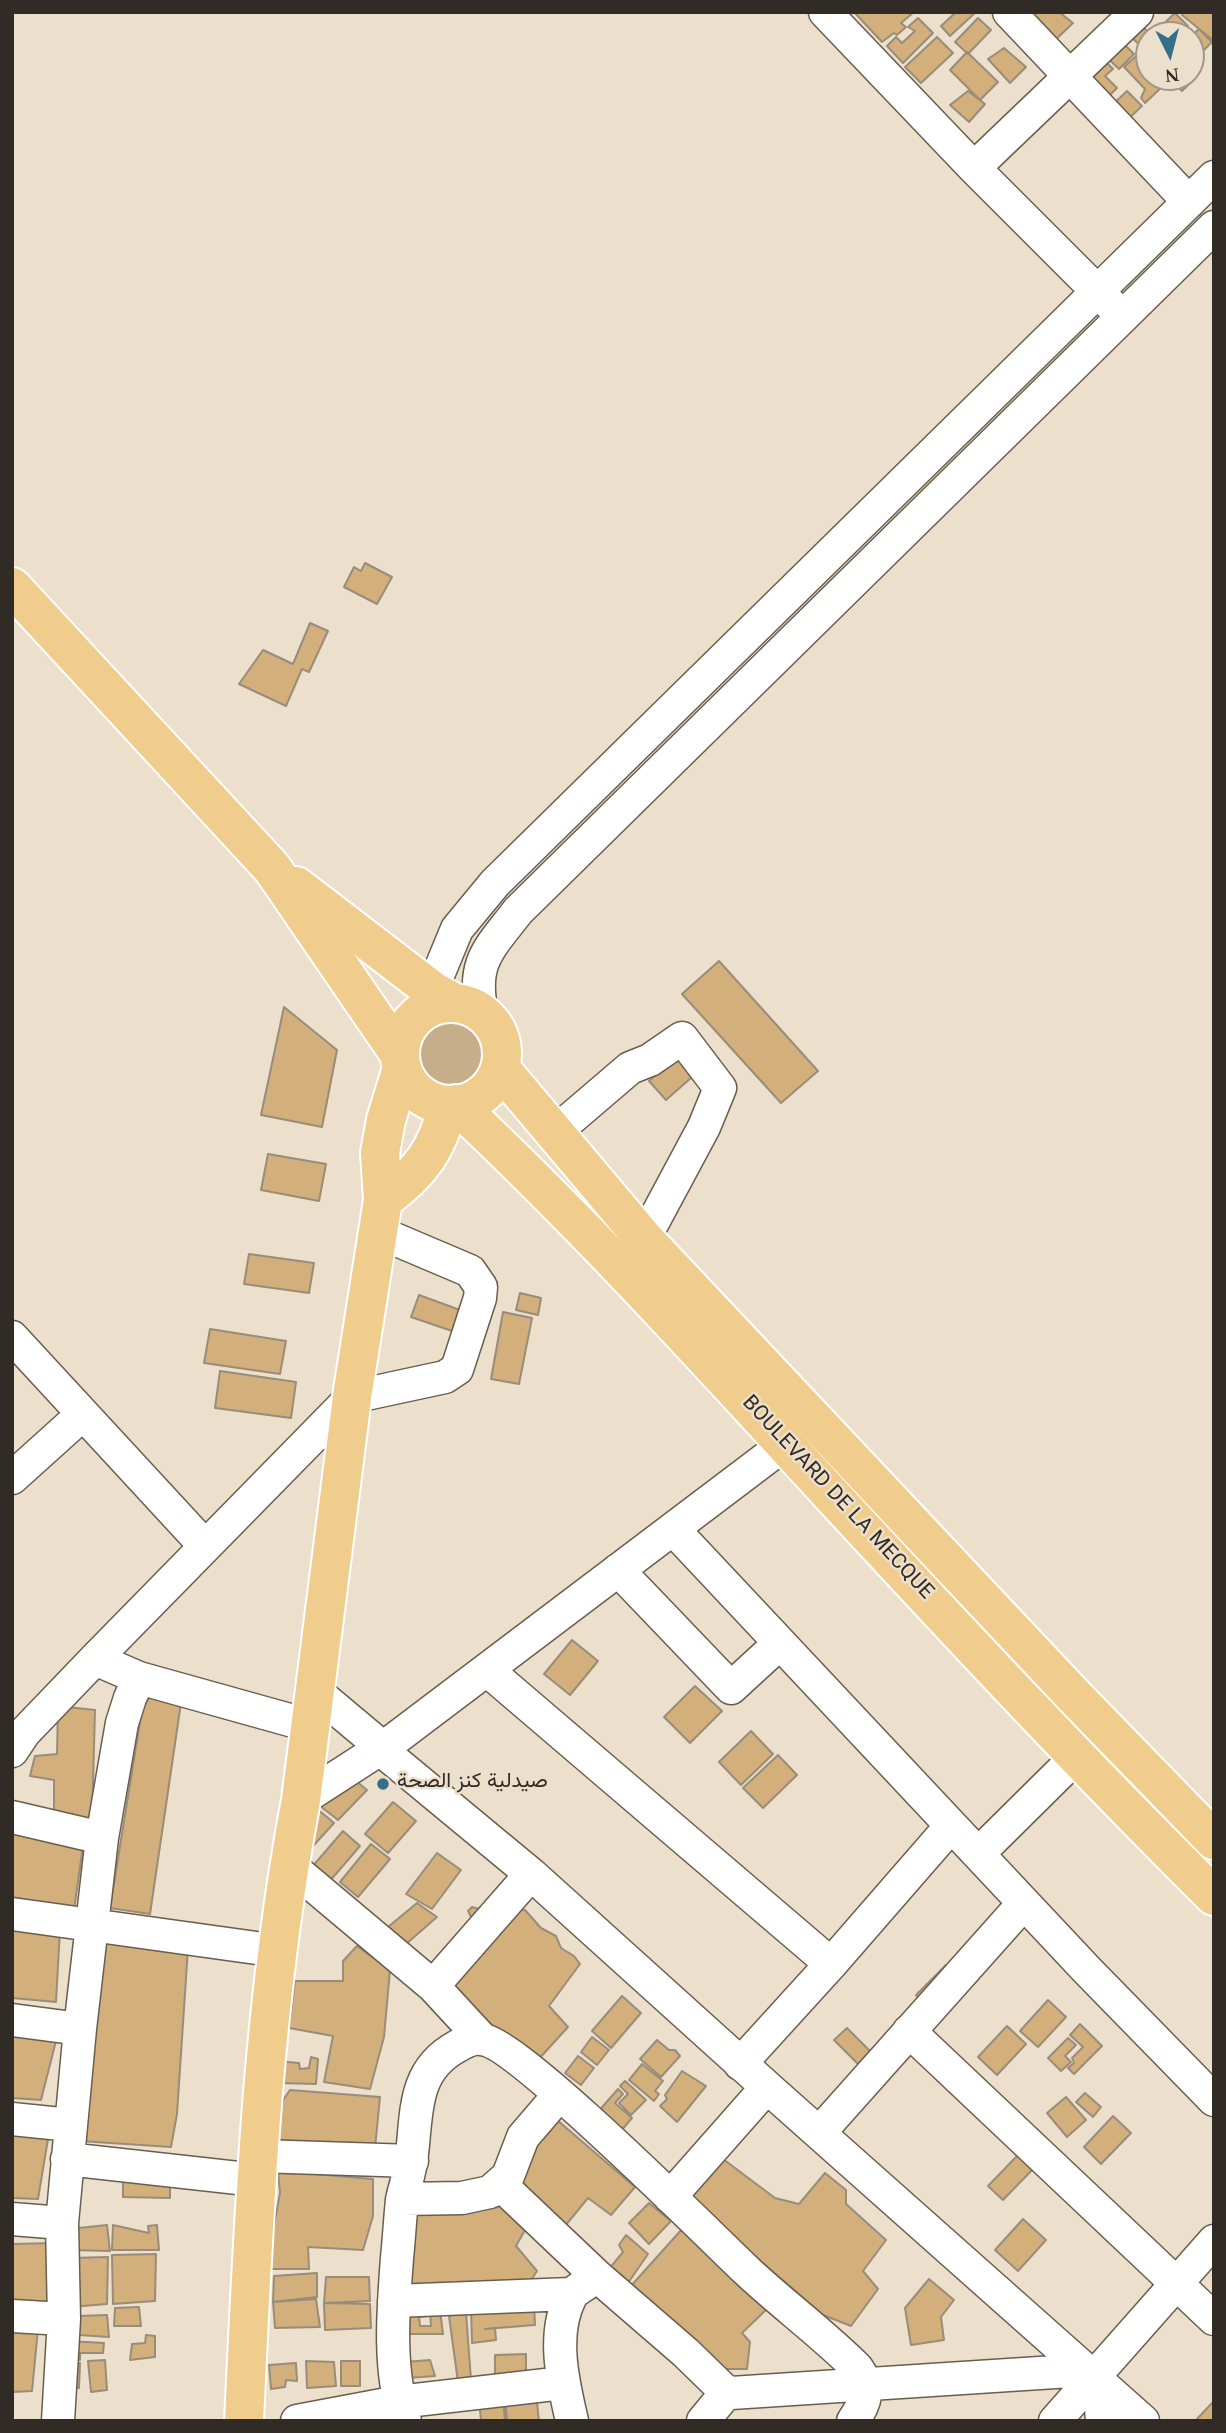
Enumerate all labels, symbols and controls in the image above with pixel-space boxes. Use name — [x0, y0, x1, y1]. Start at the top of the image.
north arrow — [1135, 21, 1205, 91]
text: N — [1164, 64, 1180, 87]
street label: BOULEVARD DE LA MECQUE — [735, 1392, 937, 1606]
place label: صيدلية كنز الصحة — [397, 1771, 548, 1797]
marker: صيدلية كنز الصحة — [375, 1776, 391, 1792]

